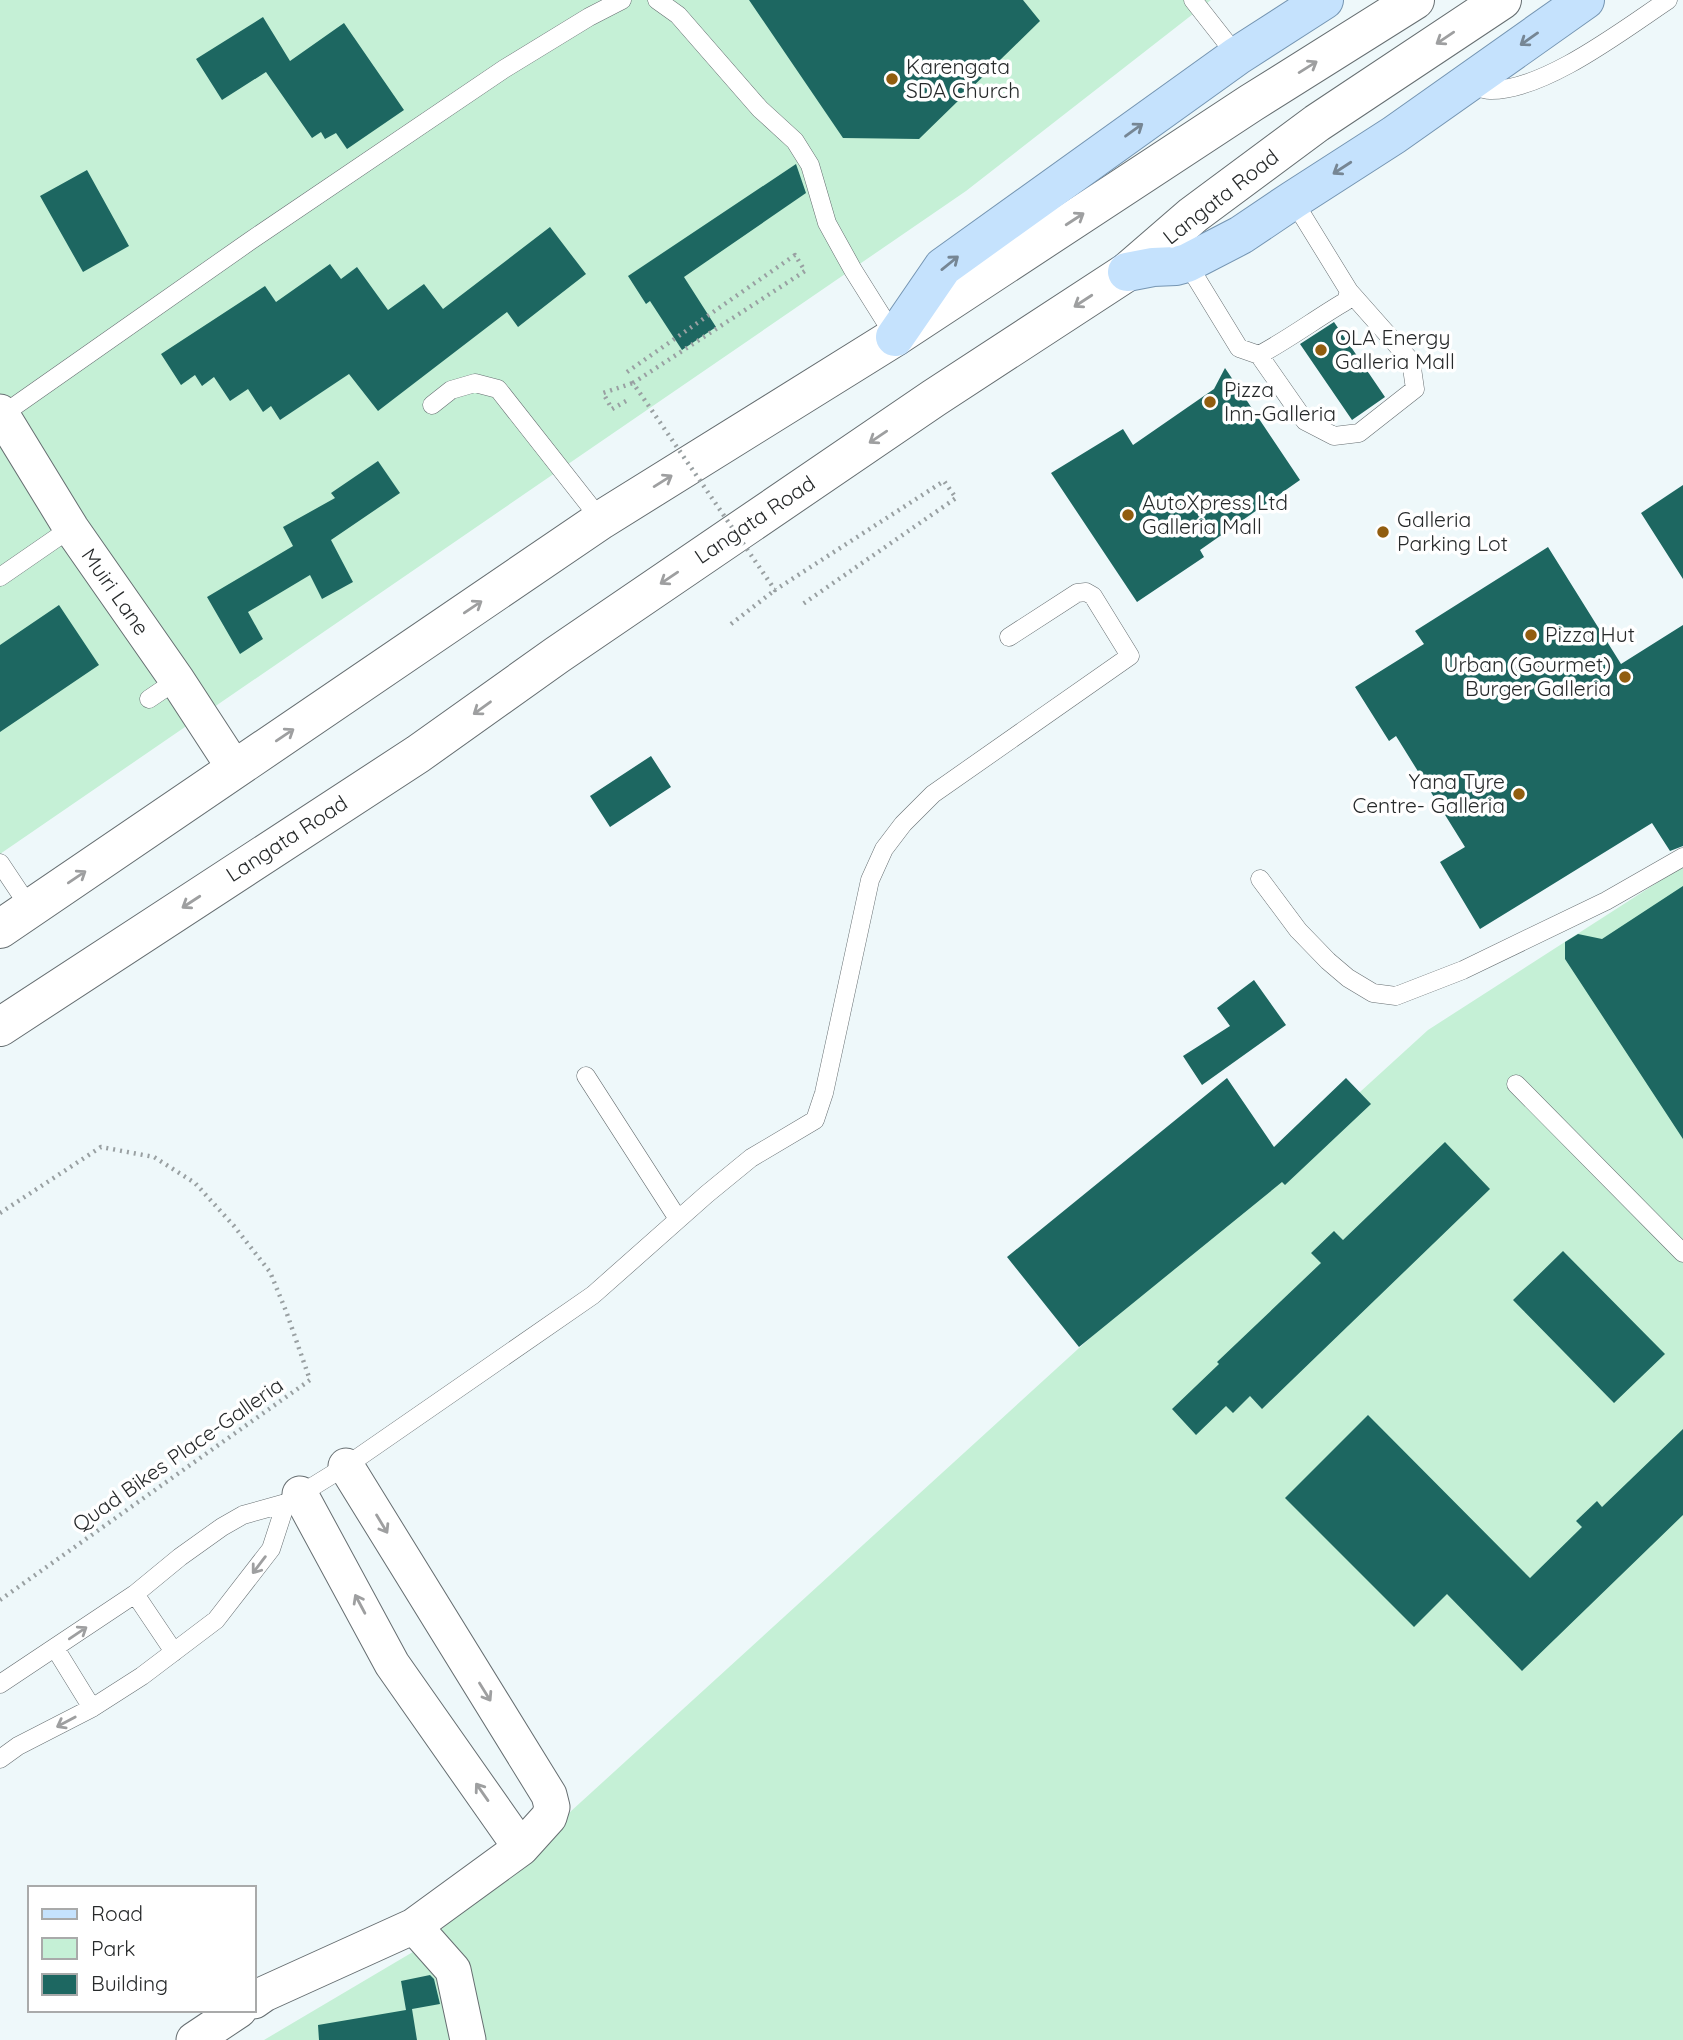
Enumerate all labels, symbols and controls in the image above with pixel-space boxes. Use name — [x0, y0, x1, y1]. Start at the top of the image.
one-way arrow — [1436, 31, 1455, 45]
one-way arrow — [1520, 32, 1539, 46]
place label: Karengata SDA Church — [906, 53, 1020, 103]
one-way arrow — [1298, 59, 1318, 73]
marker: Karengata SDA Church — [884, 71, 900, 87]
one-way arrow — [1124, 123, 1143, 137]
street label: Langata Road — [1157, 143, 1283, 249]
one-way arrow — [1333, 161, 1352, 176]
one-way arrow — [1065, 211, 1084, 226]
one-way arrow — [941, 256, 959, 271]
one-way arrow — [1074, 294, 1093, 308]
place label: OLA Energy Galleria Mall — [1335, 324, 1455, 374]
marker: OLA Energy Galleria Mall — [1313, 342, 1329, 358]
place label: Pizza Inn-Galleria — [1224, 376, 1336, 426]
marker: Pizza Inn-Galleria — [1202, 394, 1218, 410]
one-way arrow — [869, 429, 888, 444]
street label: Langata Road — [689, 469, 820, 569]
one-way arrow — [652, 474, 672, 488]
place label: AutoXpress Ltd Galleria Mall — [1142, 489, 1288, 539]
place label: Galleria Parking Lot — [1397, 506, 1508, 556]
marker: AutoXpress Ltd Galleria Mall — [1120, 507, 1136, 523]
marker: Galleria Parking Lot — [1375, 524, 1391, 540]
street label: Muiri Lane — [76, 543, 155, 640]
one-way arrow — [660, 571, 679, 585]
one-way arrow — [463, 600, 482, 614]
place label: Pizza Hut — [1545, 621, 1635, 647]
marker: Pizza Hut — [1523, 627, 1539, 643]
place label: Urban (Gourmet) Burger Galleria — [1443, 651, 1611, 701]
marker: Urban (Gourmet) Burger Galleria — [1617, 669, 1633, 685]
one-way arrow — [473, 701, 492, 715]
one-way arrow — [275, 728, 294, 742]
place label: Yana Tyre Centre- Galleria — [1353, 768, 1505, 818]
marker: Yana Tyre Centre- Galleria — [1511, 786, 1527, 802]
street label: Langata Road — [221, 789, 352, 887]
one-way arrow — [67, 870, 86, 884]
one-way arrow — [182, 895, 202, 909]
street label: Quad Bikes Place-Galleria — [67, 1372, 288, 1537]
one-way arrow — [375, 1514, 389, 1534]
one-way arrow — [252, 1555, 267, 1573]
one-way arrow — [353, 1594, 366, 1615]
one-way arrow — [68, 1626, 87, 1640]
one-way arrow — [479, 1682, 493, 1702]
one-way arrow — [56, 1715, 77, 1729]
one-way arrow — [475, 1783, 489, 1802]
legend — [28, 1886, 256, 2012]
text: Road — [91, 1900, 143, 1926]
text: Park — [91, 1935, 135, 1961]
text: Building — [91, 1970, 168, 1996]

